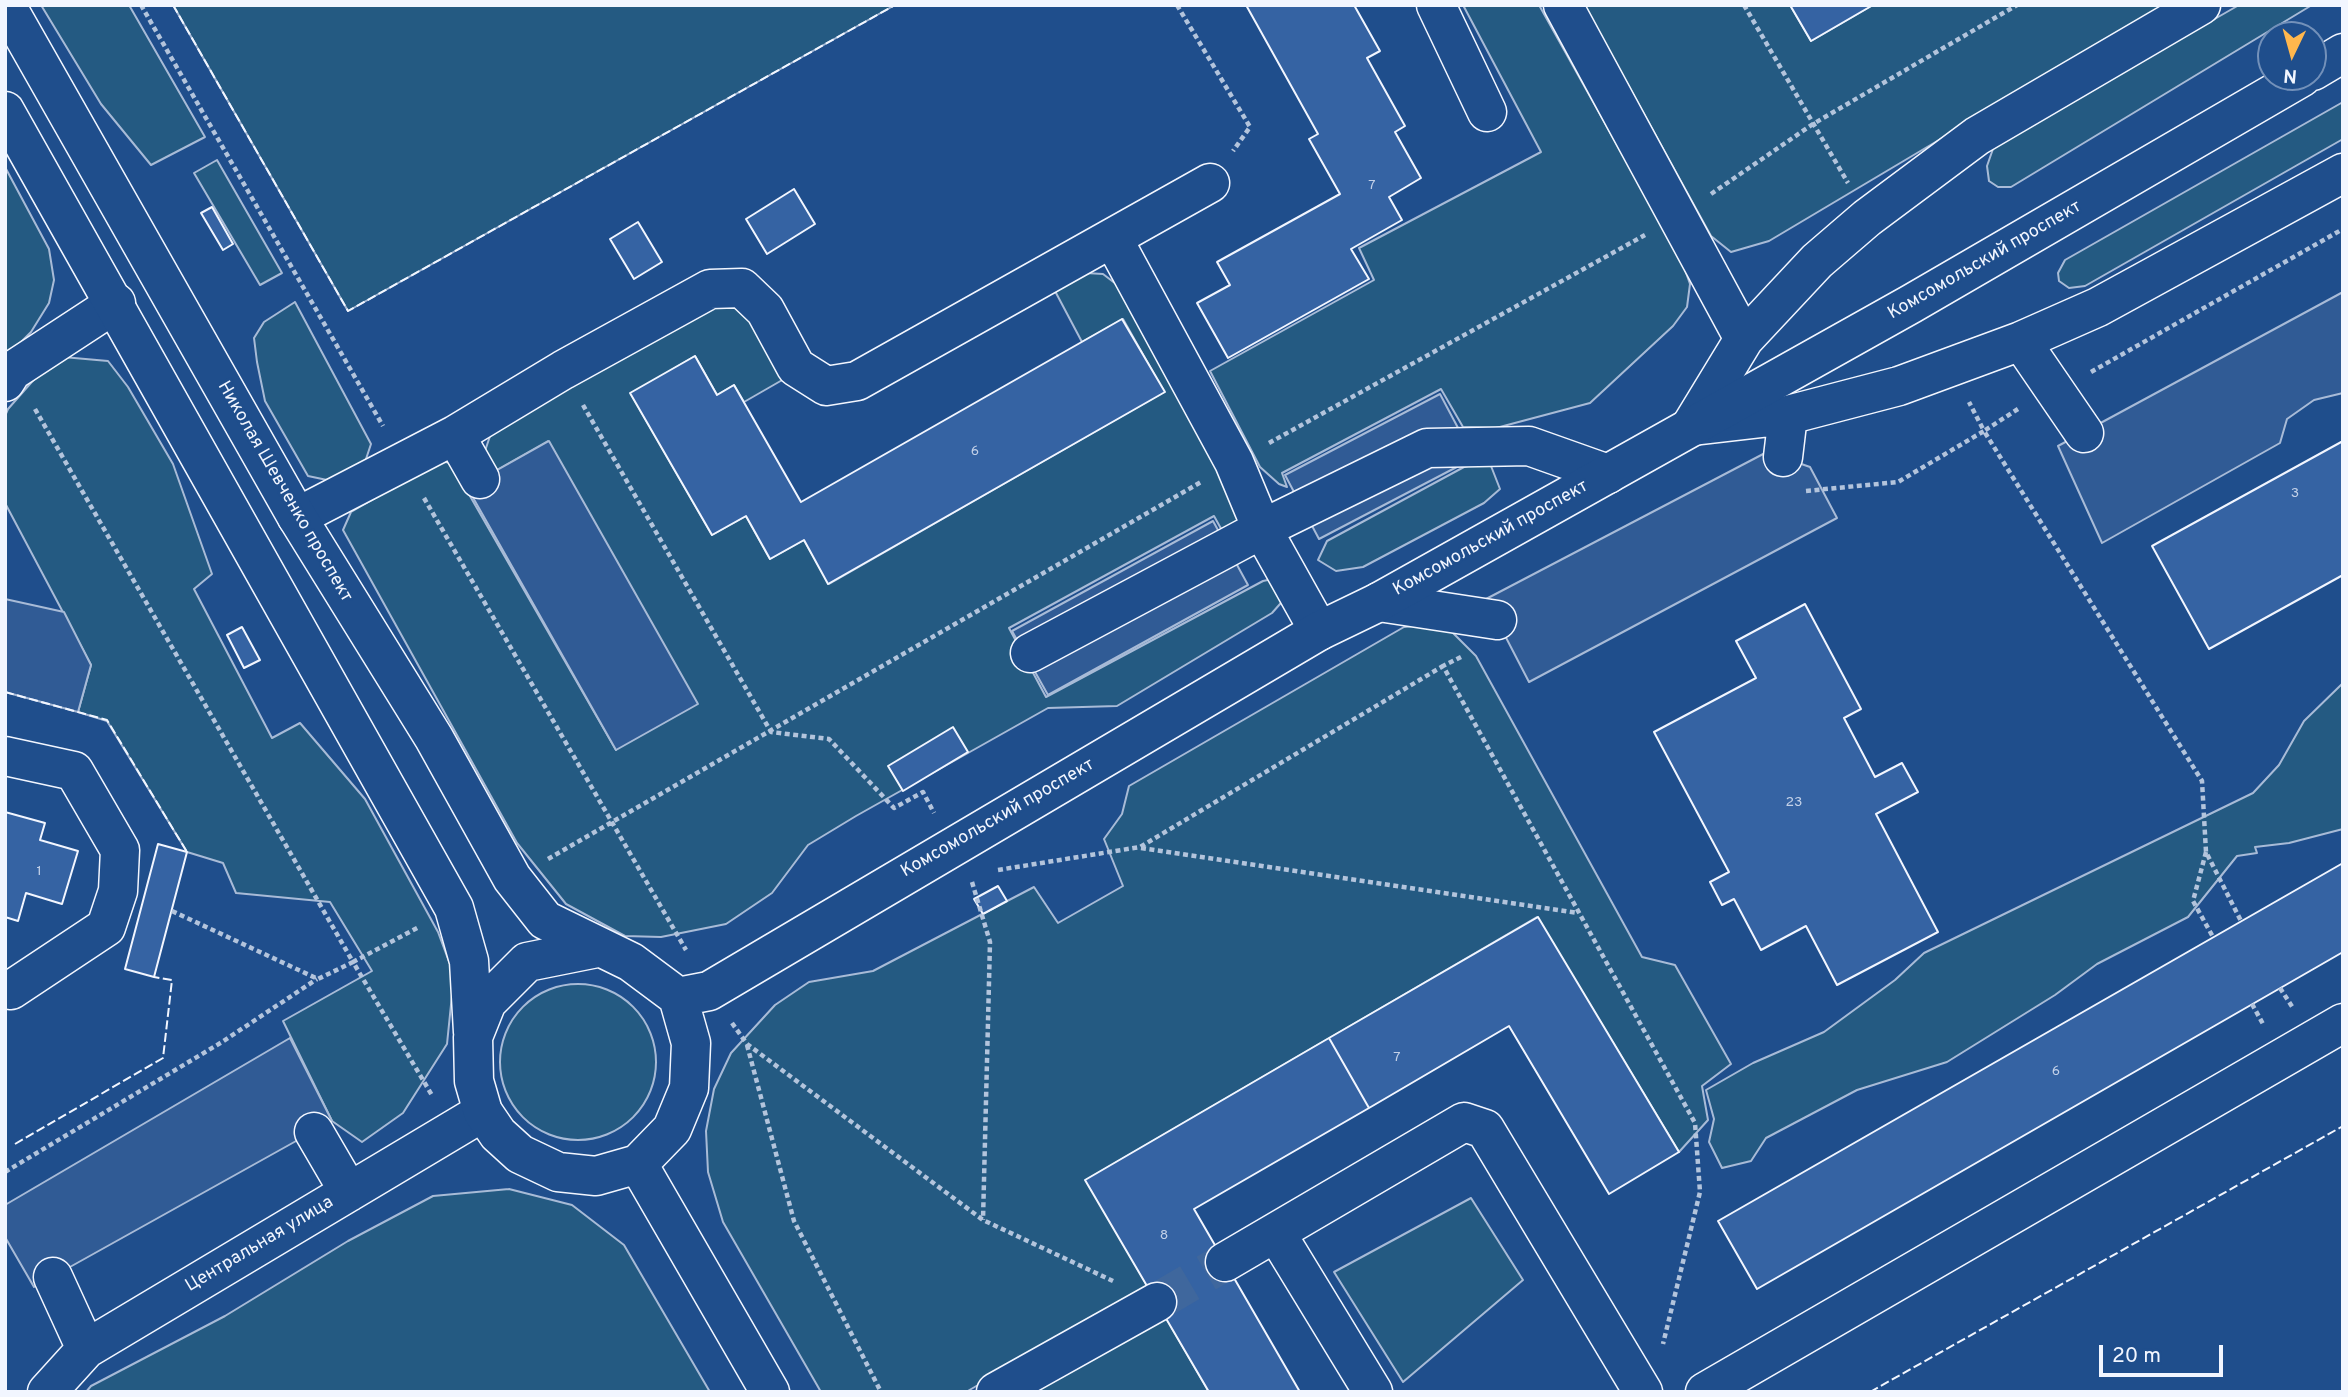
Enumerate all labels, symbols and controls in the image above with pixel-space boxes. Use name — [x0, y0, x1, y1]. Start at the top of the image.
north arrow — [2257, 21, 2327, 91]
text: N — [2282, 62, 2298, 87]
house number: 7 — [1368, 178, 1376, 194]
street label: Комсомольский проспект — [1885, 197, 2085, 325]
street label: Николая Шевченко проспект — [212, 378, 356, 606]
house number: 6 — [971, 444, 979, 460]
street label: Комсомольский проспект — [1390, 476, 1592, 602]
house number: 3 — [2291, 486, 2299, 502]
street label: Комсомольский проспект — [898, 755, 1098, 883]
house number: 23 — [1786, 795, 1802, 811]
house number: 1 — [36, 864, 42, 880]
house number: 7 — [1393, 1050, 1401, 1066]
house number: 6 — [2052, 1064, 2060, 1080]
street label: Центральная улица — [182, 1192, 338, 1298]
house number: 8 — [1160, 1228, 1168, 1244]
scale bar — [2103, 1330, 2227, 1374]
text: 20 m — [2112, 1343, 2161, 1370]

